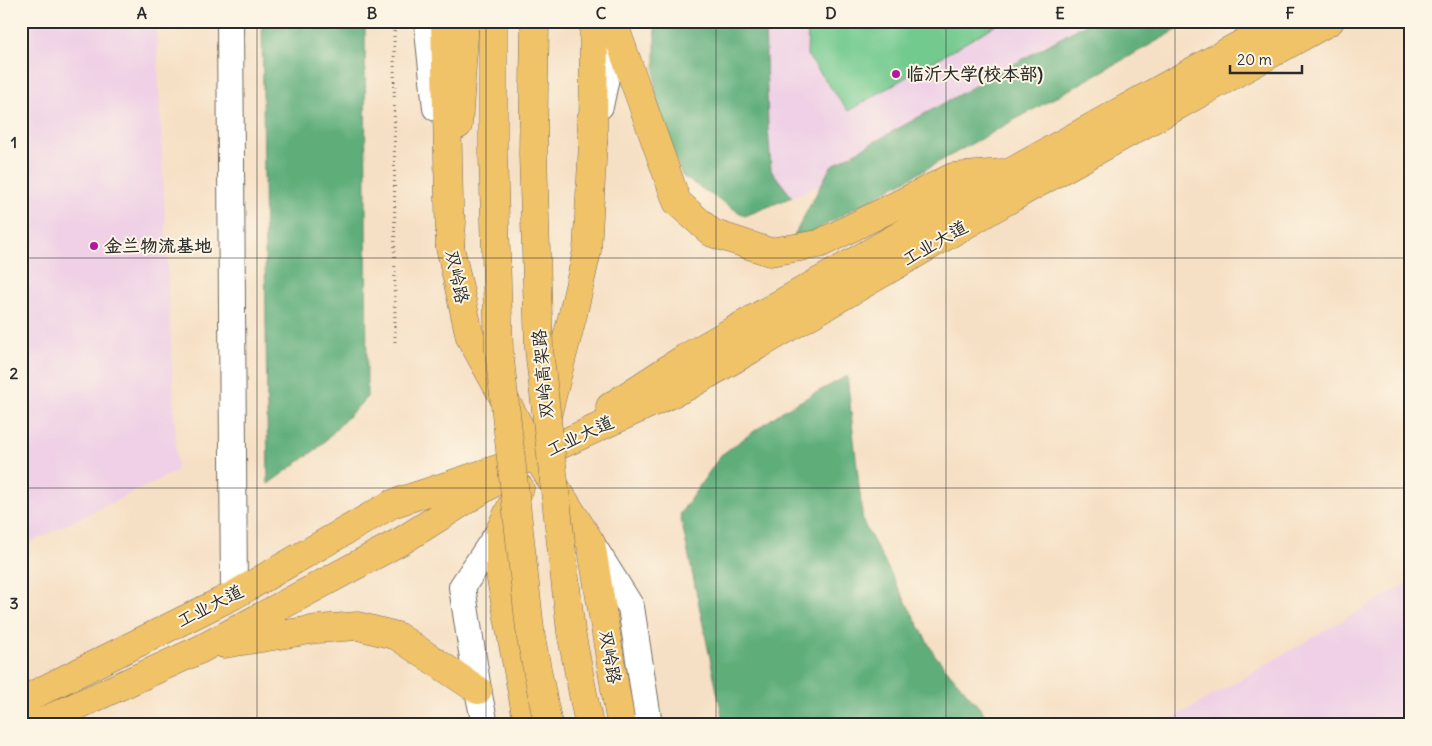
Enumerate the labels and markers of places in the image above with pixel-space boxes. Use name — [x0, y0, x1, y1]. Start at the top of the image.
place label: 临沂大学(校本部) — [906, 62, 1043, 85]
marker: 临沂大学(校本部) — [890, 68, 902, 80]
place label: 金兰物流基地 — [104, 234, 212, 257]
marker: 金兰物流基地 — [88, 240, 100, 252]

